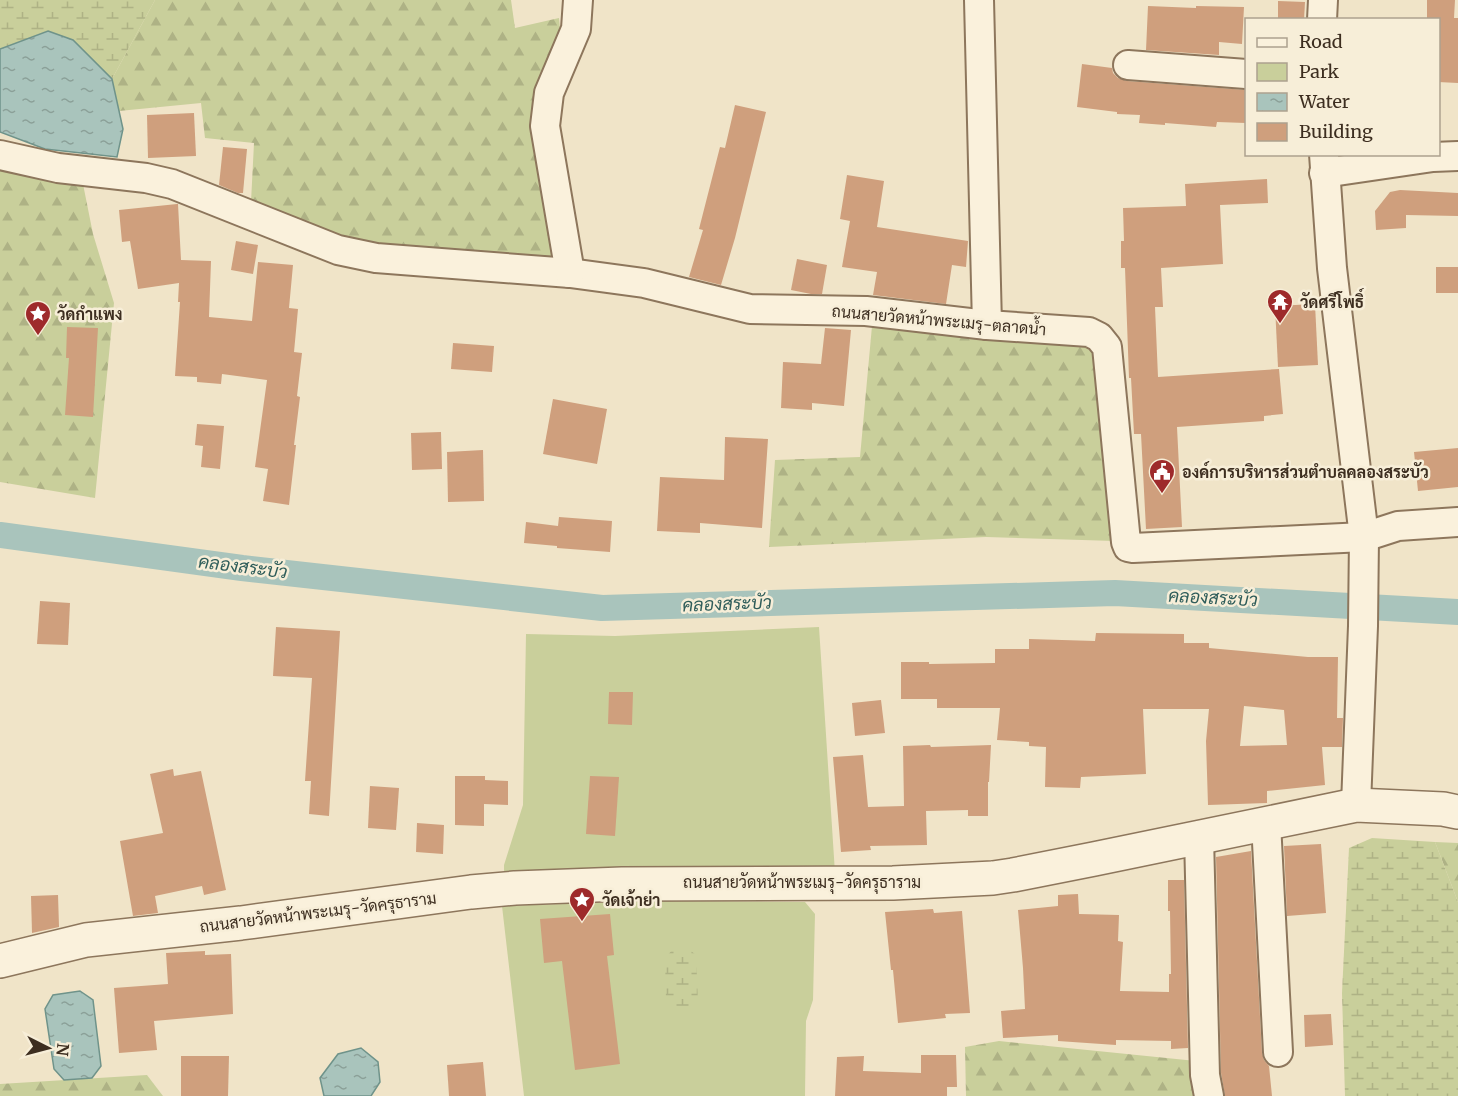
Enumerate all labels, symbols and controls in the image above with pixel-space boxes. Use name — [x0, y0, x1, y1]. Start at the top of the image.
legend — [1245, 18, 1440, 156]
text: Road — [1299, 30, 1343, 53]
text: Park — [1299, 60, 1340, 83]
text: Water — [1298, 90, 1350, 113]
text: Building — [1299, 120, 1373, 143]
temple icon: วัดศรีโพธิ์ — [1265, 287, 1295, 325]
place label: วัดศรีโพธิ์ — [1300, 287, 1364, 312]
street label: ถนนสายวัดหน้าพระเมรุ-ตลาดน้ำ — [831, 297, 1048, 341]
place icon: วัดกำแพง — [23, 299, 53, 337]
place label: วัดกำแพง — [57, 304, 123, 324]
public building icon: องค์การบริหารส่วนตำบลคลองสระบัว — [1147, 457, 1177, 495]
place label: องค์การบริหารส่วนตำบลคลองสระบัว — [1182, 461, 1429, 482]
water label: คลองสระบัว — [197, 550, 289, 583]
water label: คลองสระบัว — [1168, 584, 1258, 611]
water label: คลองสระบัว — [682, 590, 772, 617]
street label: ถนนสายวัดหน้าพระเมรุ-วัดครุธาราม — [683, 872, 921, 894]
place icon: วัดเจ้าย่า — [567, 885, 597, 923]
street label: ถนนสายวัดหน้าพระเมรุ-วัดครุธาราม — [199, 888, 438, 938]
place label: วัดเจ้าย่า — [602, 889, 660, 910]
north arrow — [18, 1018, 78, 1078]
text: N — [52, 1042, 74, 1057]

